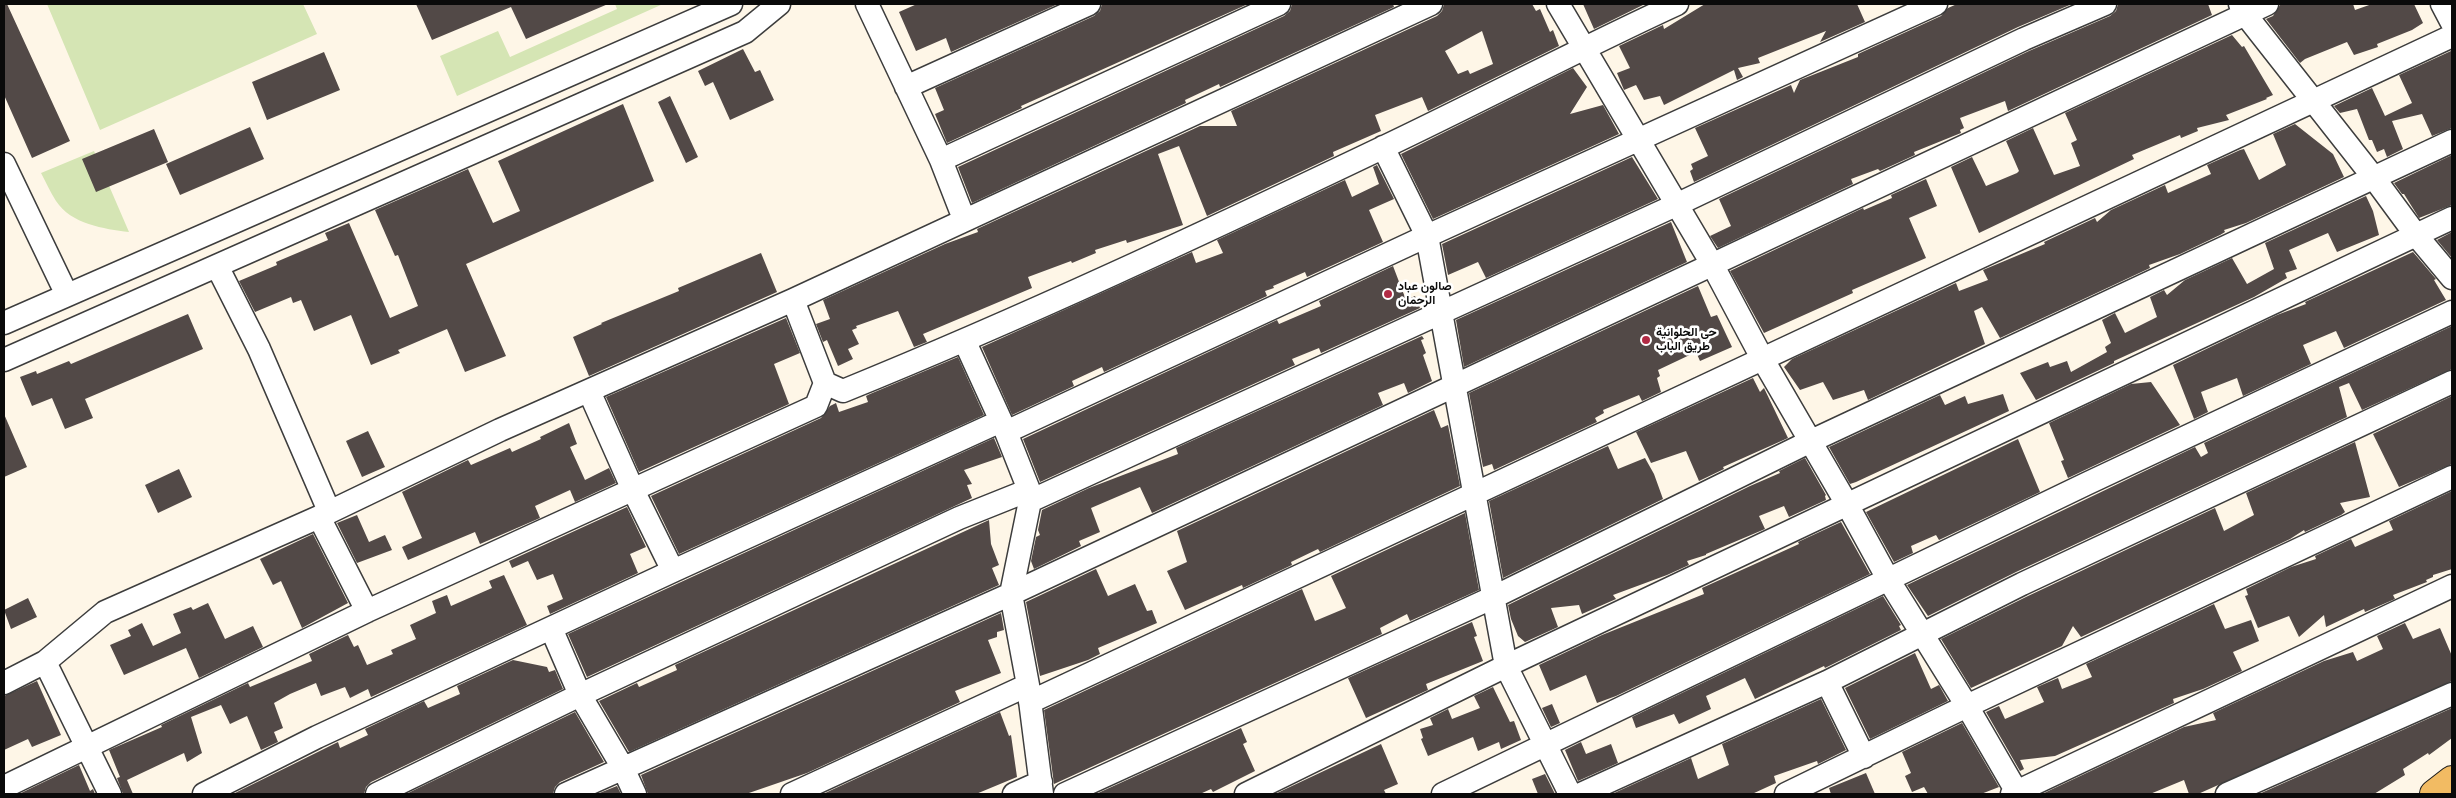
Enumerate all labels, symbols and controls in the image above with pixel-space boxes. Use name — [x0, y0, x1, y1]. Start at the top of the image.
place label: صالون عباد الرحمان — [1398, 280, 1452, 308]
marker: صالون عباد الرحمان — [1382, 288, 1394, 300]
place label: حي الحلوانية طريق الباب — [1656, 326, 1717, 354]
marker: حي الحلوانية طريق الباب — [1640, 334, 1652, 346]

